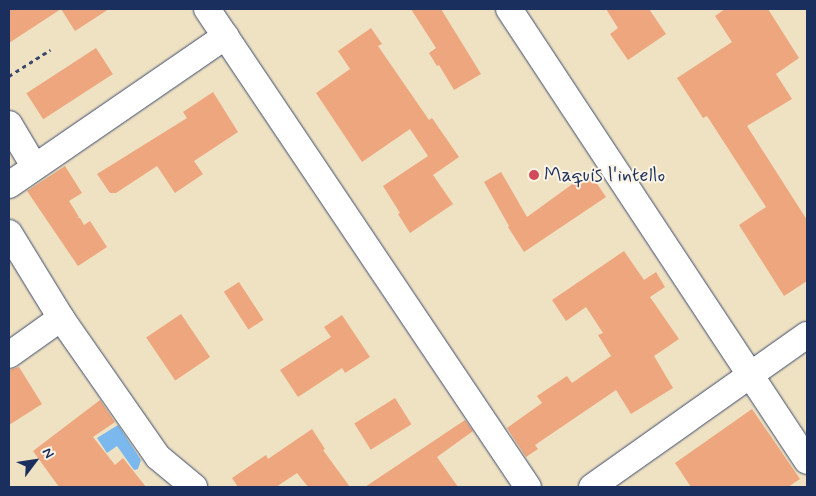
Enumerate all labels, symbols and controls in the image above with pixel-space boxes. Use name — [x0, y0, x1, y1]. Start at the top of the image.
place label: Maquis l'intello — [544, 163, 665, 187]
marker: Maquis l'intello — [528, 169, 540, 181]
north arrow — [10, 436, 60, 486]
text: N — [38, 445, 58, 462]

